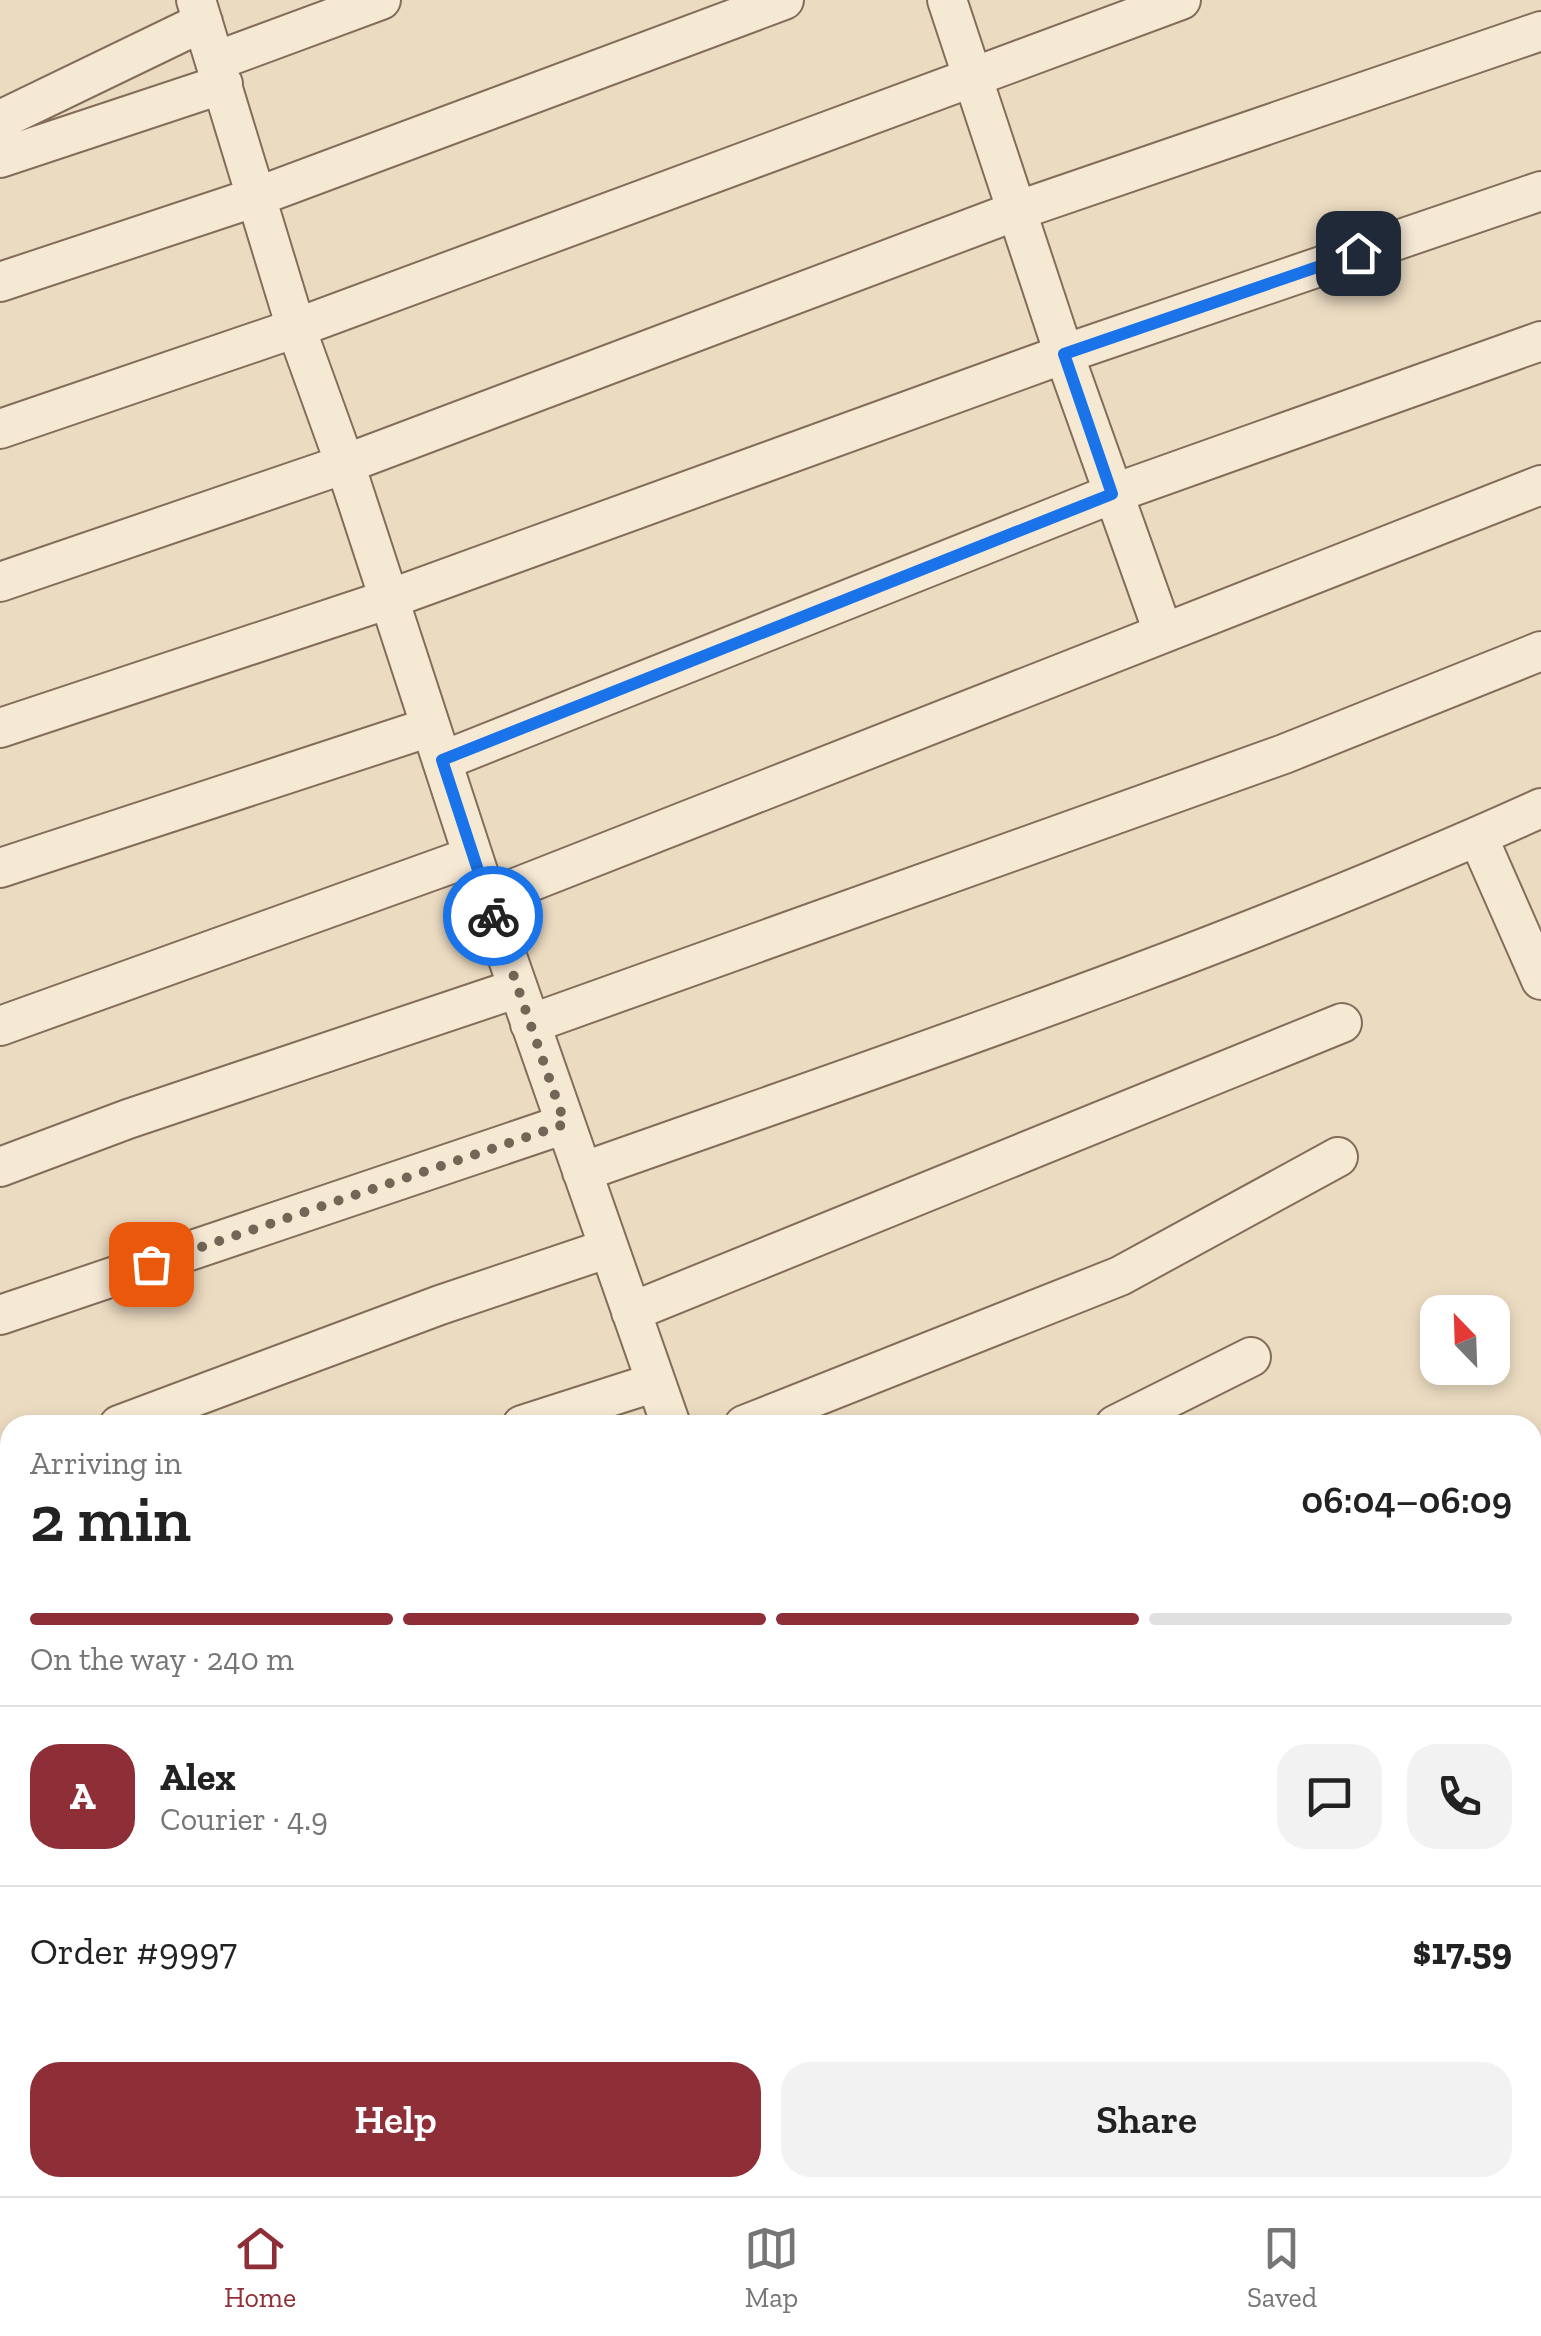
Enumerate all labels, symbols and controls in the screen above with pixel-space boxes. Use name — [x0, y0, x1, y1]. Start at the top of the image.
pin — [1316, 211, 1401, 296]
icon: home — [1331, 226, 1386, 281]
courier — [443, 866, 543, 966]
icon: bike — [466, 889, 521, 944]
pin — [109, 1222, 194, 1307]
icon: bag — [124, 1237, 179, 1292]
north arrow — [1420, 1295, 1510, 1385]
map controls — [1420, 1295, 1510, 1385]
text: Arriving in — [30, 1444, 182, 1482]
text: 06:04–06:09 — [1301, 1477, 1512, 1523]
text: 2 min — [30, 1480, 191, 1558]
text: On the way · 240 m — [30, 1640, 294, 1678]
button: chat — [1277, 1744, 1382, 1849]
button: phone — [1407, 1744, 1512, 1849]
text: Alex — [160, 1754, 236, 1800]
text: A — [69, 1773, 96, 1819]
text: Courier · 4.9 — [160, 1800, 328, 1838]
text: Order #9997 — [30, 1928, 237, 1974]
text: $17.59 — [1413, 1928, 1512, 1974]
button: Help — [30, 2062, 761, 2177]
button: Share — [781, 2062, 1512, 2177]
tab: Home — [224, 2221, 296, 2314]
tab: Map — [744, 2221, 799, 2314]
tab: Saved — [1247, 2221, 1317, 2314]

